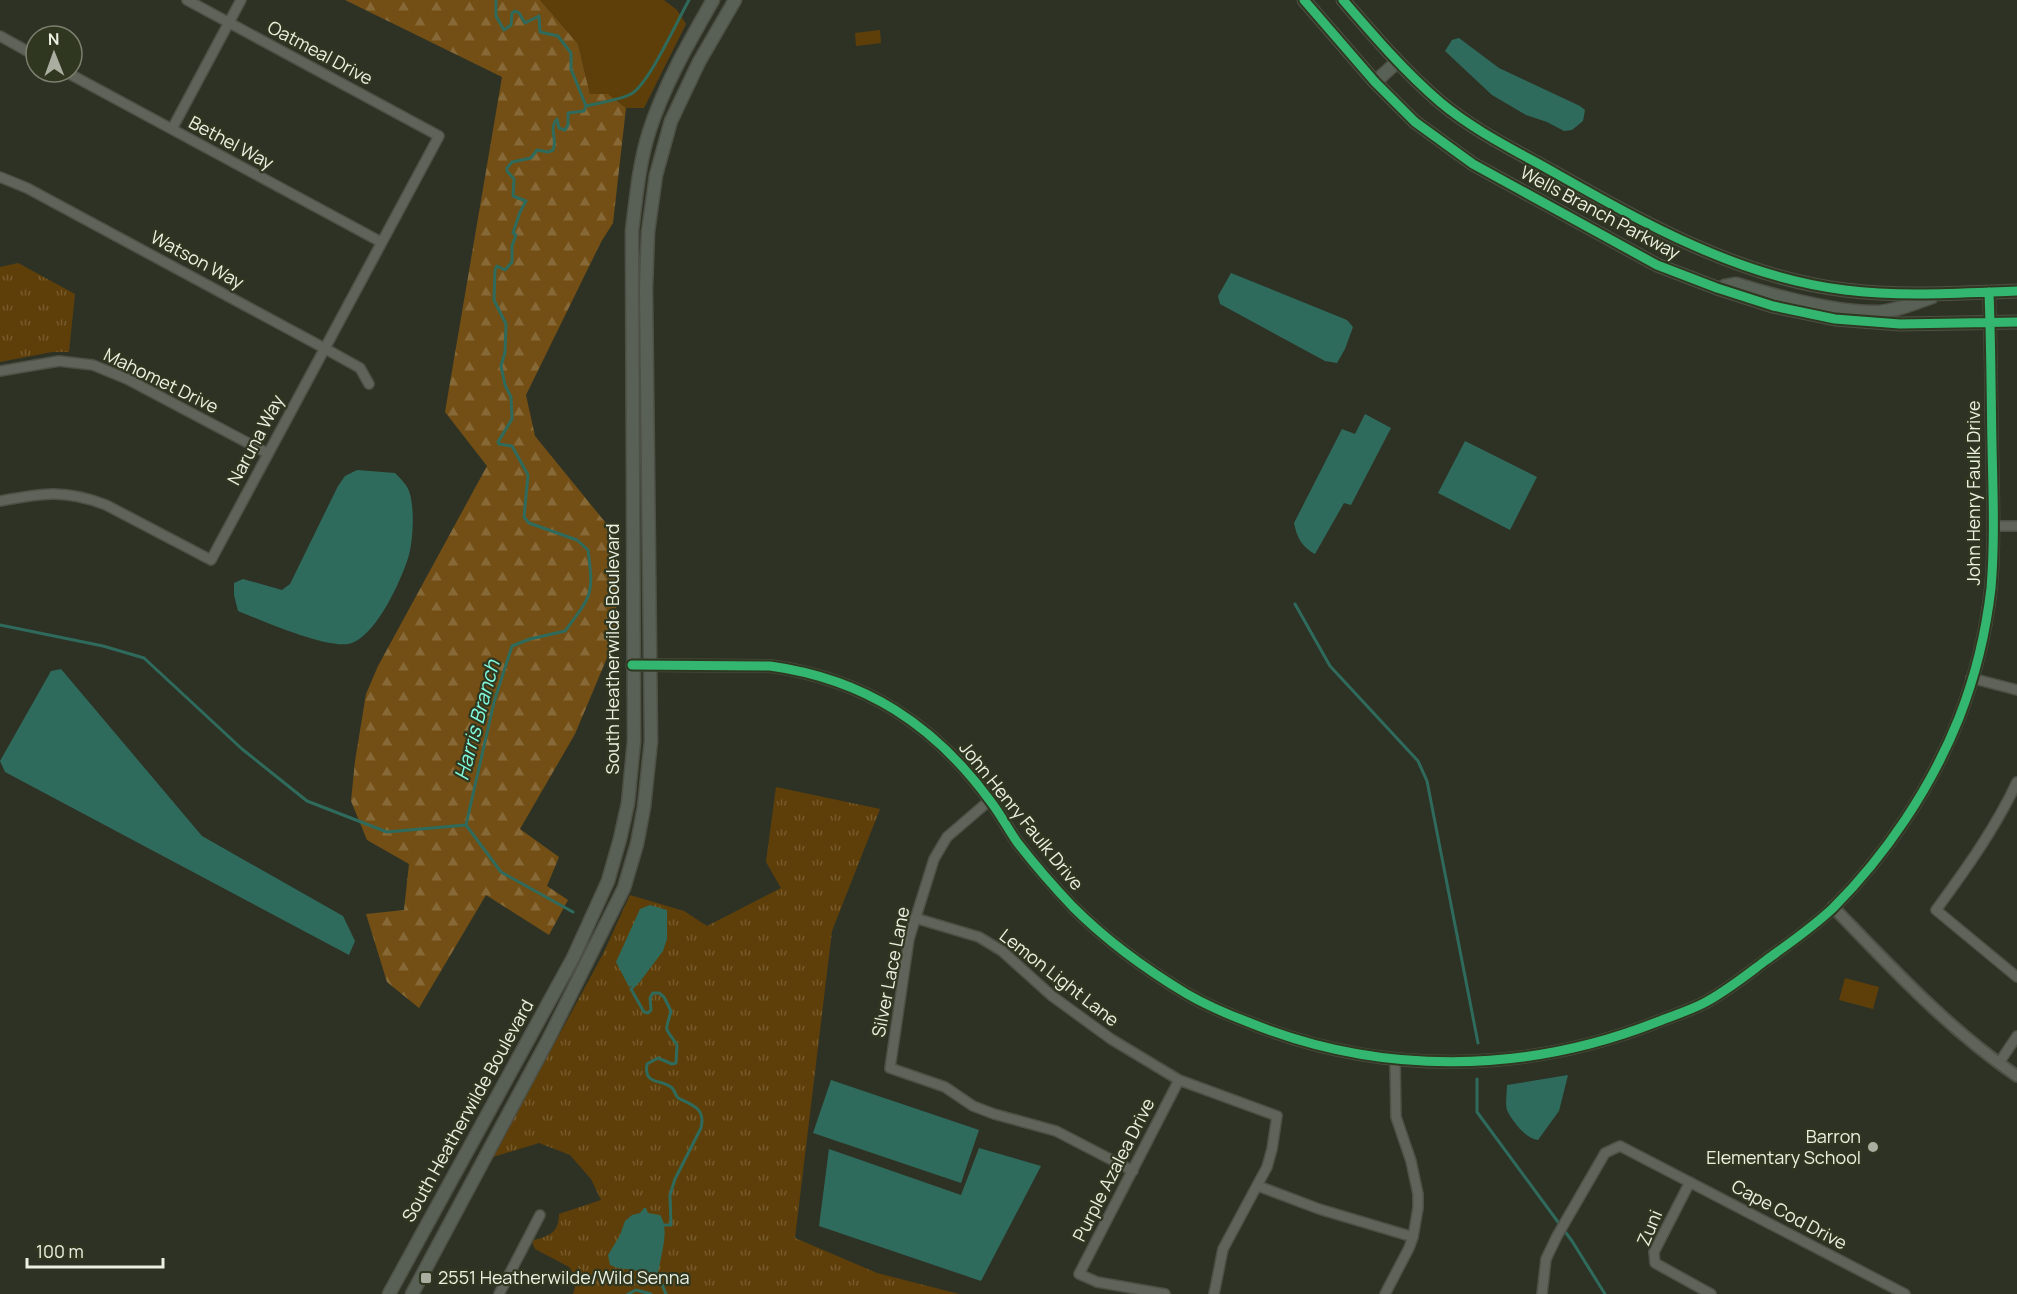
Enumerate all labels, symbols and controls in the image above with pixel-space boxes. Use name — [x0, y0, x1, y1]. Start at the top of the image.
street label: Oatmeal Drive — [264, 14, 377, 90]
north arrow — [24, 24, 84, 84]
text: N — [48, 28, 60, 50]
street label: Bethel Way — [185, 110, 279, 175]
street label: Wells Branch Parkway — [1516, 160, 1685, 265]
street label: Watson Way — [147, 224, 249, 294]
street label: Mahomet Drive — [100, 342, 223, 418]
street label: Naruna Way — [221, 390, 289, 489]
street label: John Henry Faulk Drive — [1961, 401, 1985, 585]
street label: South Heatherwilde Boulevard — [600, 524, 624, 774]
water label: Harris Branch — [448, 656, 506, 783]
street label: John Henry Faulk Drive — [954, 736, 1089, 895]
street label: Silver Lace Lane — [866, 905, 914, 1039]
street label: Lemon Light Lane — [995, 923, 1124, 1031]
street label: South Heatherwilde Boulevard — [396, 995, 538, 1226]
street label: Purple Azalea Drive — [1067, 1094, 1160, 1245]
place label: Barron Elementary School — [1706, 1124, 1861, 1169]
marker: Barron Elementary School — [1866, 1140, 1880, 1154]
street label: Cape Cod Drive — [1728, 1174, 1851, 1255]
street label: Zuni — [1631, 1206, 1667, 1249]
scale bar — [27, 1231, 164, 1269]
text: 100 m — [36, 1239, 84, 1263]
place label: 2551 Heatherwilde/Wild Senna — [438, 1265, 690, 1289]
marker: 2551 Heatherwilde/Wild Senna — [419, 1271, 433, 1285]

